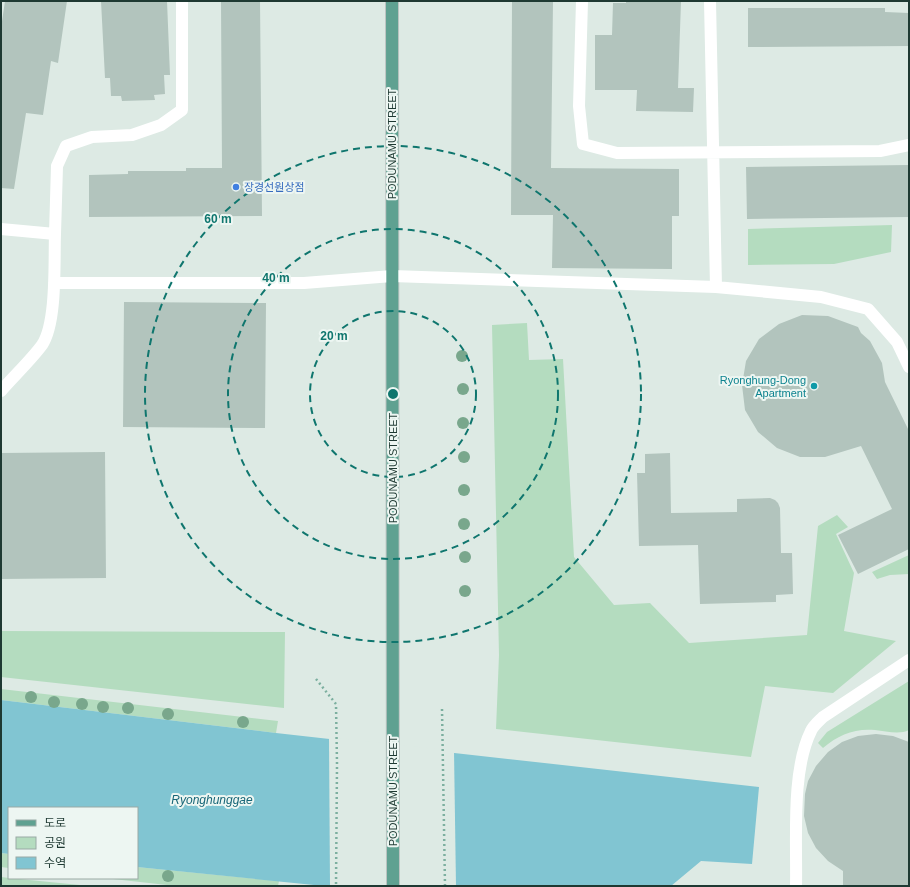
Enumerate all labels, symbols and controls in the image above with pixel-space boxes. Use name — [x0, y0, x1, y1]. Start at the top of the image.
street label: PODUNAMU STREET — [386, 88, 398, 199]
place label: 장경선원상점 — [244, 181, 305, 193]
marker: 장경선원상점 — [231, 182, 241, 192]
text: 60 m — [204, 212, 232, 226]
text: 40 m — [262, 271, 290, 285]
text: 20 m — [320, 329, 348, 343]
place label: Ryonghung-Dong Apartment — [720, 374, 806, 399]
marker: Ryonghung-Dong Apartment — [809, 381, 819, 391]
centre of rings — [386, 387, 400, 401]
street label: PODUNAMU STREET — [387, 412, 399, 523]
street label: PODUNAMU STREET — [387, 735, 399, 846]
water label: Ryonghunggae — [171, 793, 253, 807]
legend — [8, 807, 138, 879]
text: 도로 — [44, 816, 66, 830]
text: 공원 — [44, 836, 66, 850]
text: 수역 — [44, 856, 66, 870]

